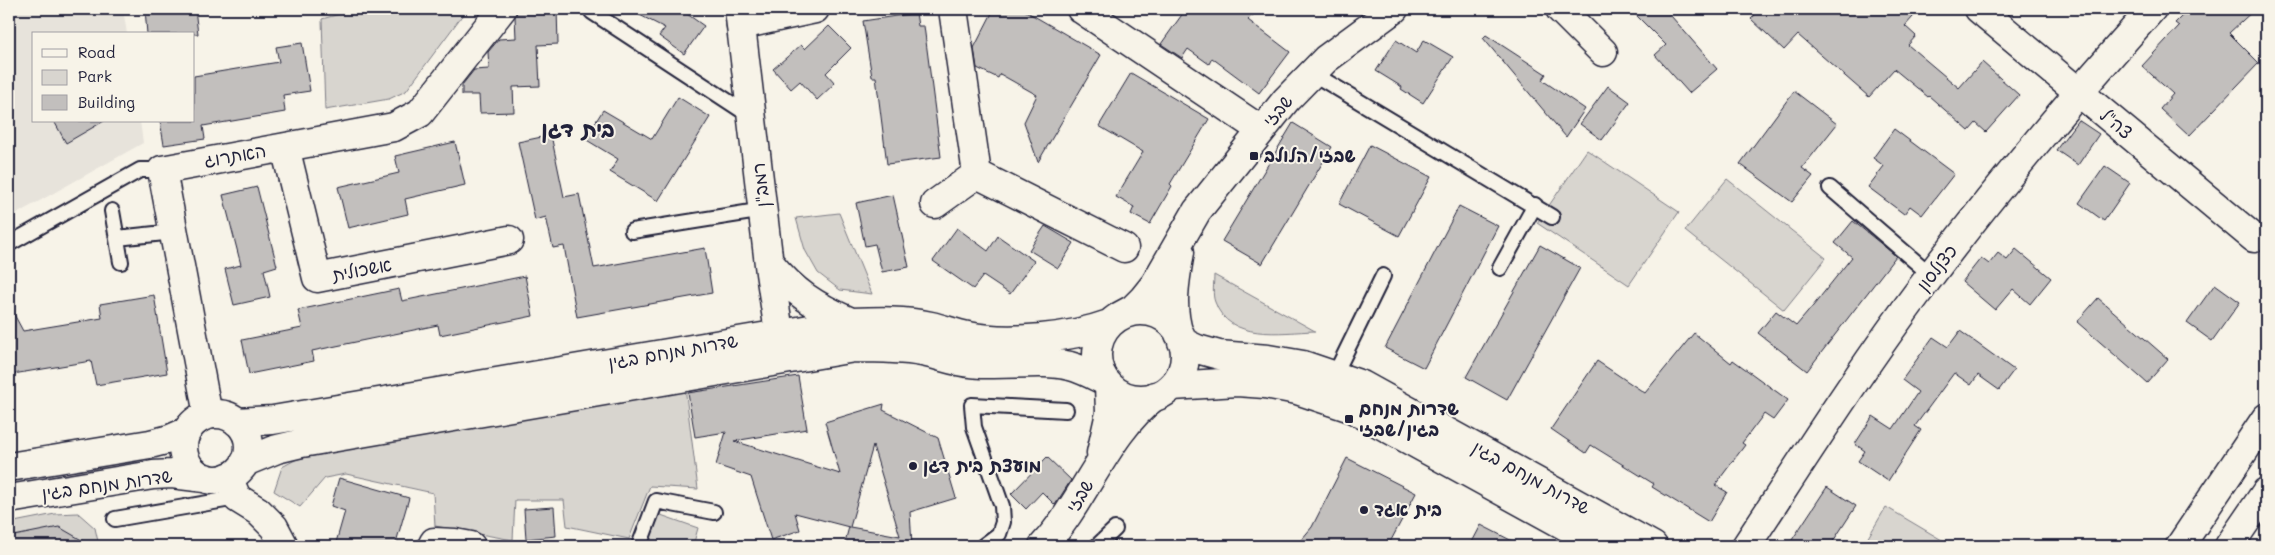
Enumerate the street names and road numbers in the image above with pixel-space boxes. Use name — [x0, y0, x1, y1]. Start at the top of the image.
street label: שבזי — [1257, 89, 1298, 131]
street label: צה"ל — [2095, 103, 2138, 144]
street label: האתרוג — [202, 138, 268, 172]
street label: רמב"ן — [746, 161, 774, 209]
street label: כצנלסון — [1910, 239, 1962, 296]
street label: אשכולית — [329, 251, 394, 287]
street label: שדרות מנחם בגין — [606, 328, 740, 374]
street label: שדרות מנחם בגין — [1468, 435, 1595, 520]
street label: שדרות מנחם בגין — [40, 463, 174, 505]
street label: שבזי — [1060, 474, 1098, 517]

